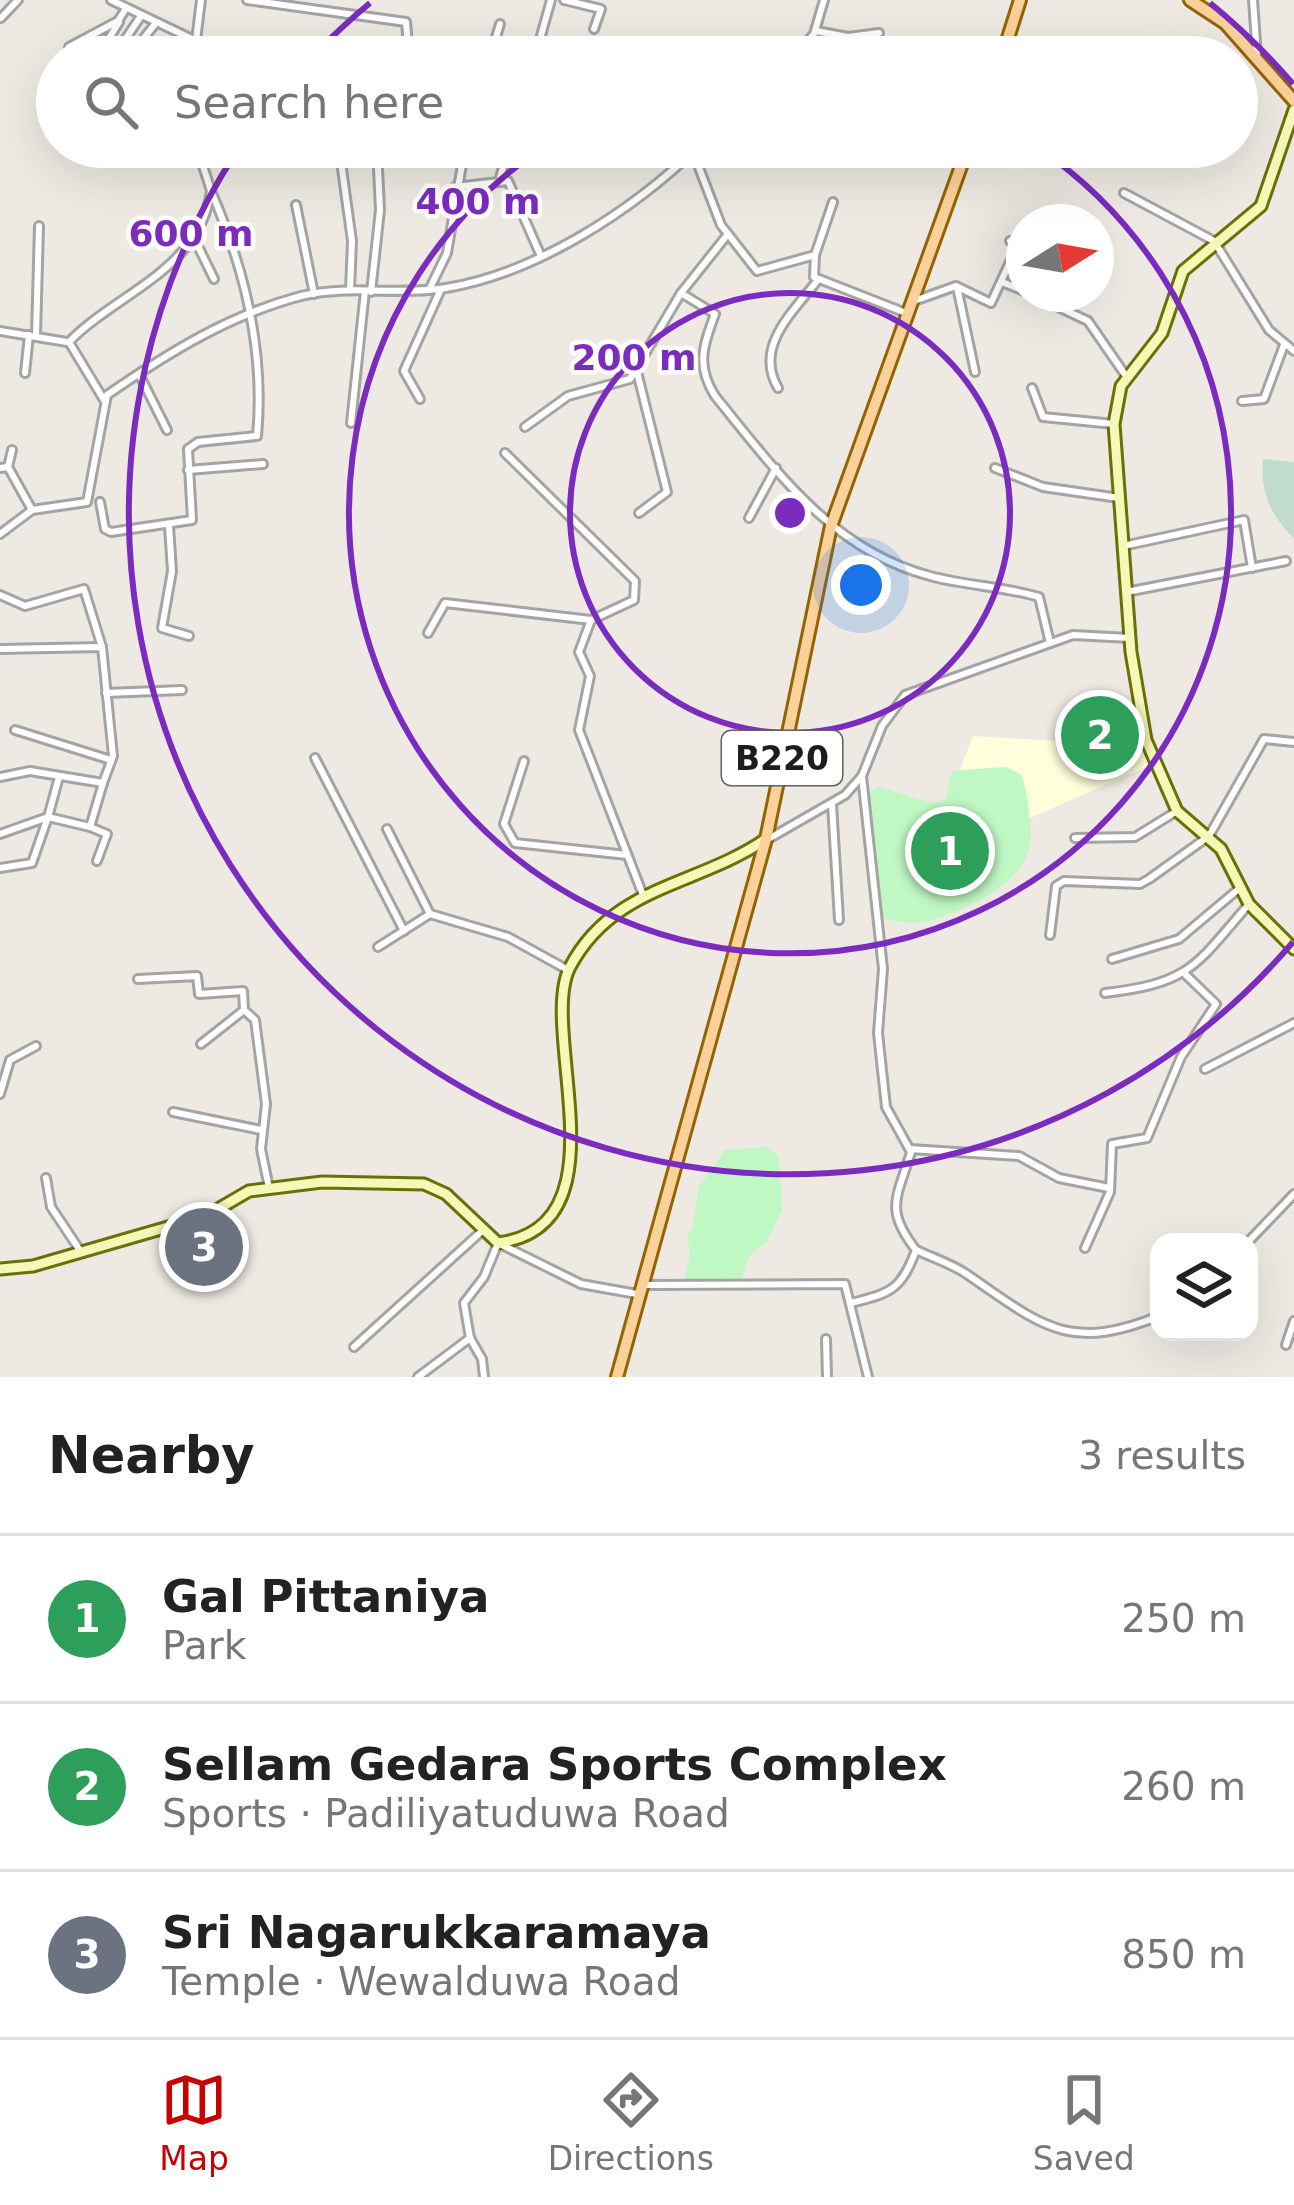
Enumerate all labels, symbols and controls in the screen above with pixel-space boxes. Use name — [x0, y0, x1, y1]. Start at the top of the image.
search box — [36, 36, 1258, 168]
icon: search — [78, 69, 144, 135]
text: Search here — [174, 76, 444, 129]
text: 400 m — [415, 181, 541, 222]
north arrow — [1006, 204, 1114, 312]
text: 600 m — [128, 213, 254, 254]
text: 200 m — [571, 337, 697, 378]
centre of rings — [769, 492, 811, 534]
your location — [831, 555, 891, 615]
pin: 2 — [1061, 690, 1139, 780]
road number: B220 — [722, 731, 842, 785]
pin: 1 — [911, 806, 989, 896]
pin: 3 — [165, 1202, 243, 1292]
map controls — [1150, 1233, 1258, 1341]
button: layers — [1150, 1233, 1258, 1341]
text: Nearby — [48, 1426, 255, 1485]
text: 3 results — [1078, 1433, 1246, 1478]
text: Gal Pittaniya — [162, 1570, 489, 1623]
text: 1 — [73, 1596, 101, 1641]
text: 250 m — [1121, 1596, 1246, 1641]
text: Park — [162, 1623, 246, 1668]
text: Sellam Gedara Sports Complex — [162, 1738, 947, 1791]
text: 2 — [73, 1764, 101, 1809]
text: 260 m — [1121, 1764, 1246, 1809]
text: Sports · Padiliyatuduwa Road — [162, 1791, 730, 1836]
text: Sri Nagarukkaramaya — [162, 1906, 711, 1959]
text: 3 — [73, 1932, 101, 1977]
text: 850 m — [1121, 1932, 1246, 1977]
text: Temple · Wewalduwa Road — [162, 1959, 680, 2004]
tab: Map — [159, 2067, 229, 2178]
tab: Directions — [548, 2067, 714, 2178]
tab: Saved — [1033, 2067, 1135, 2178]

